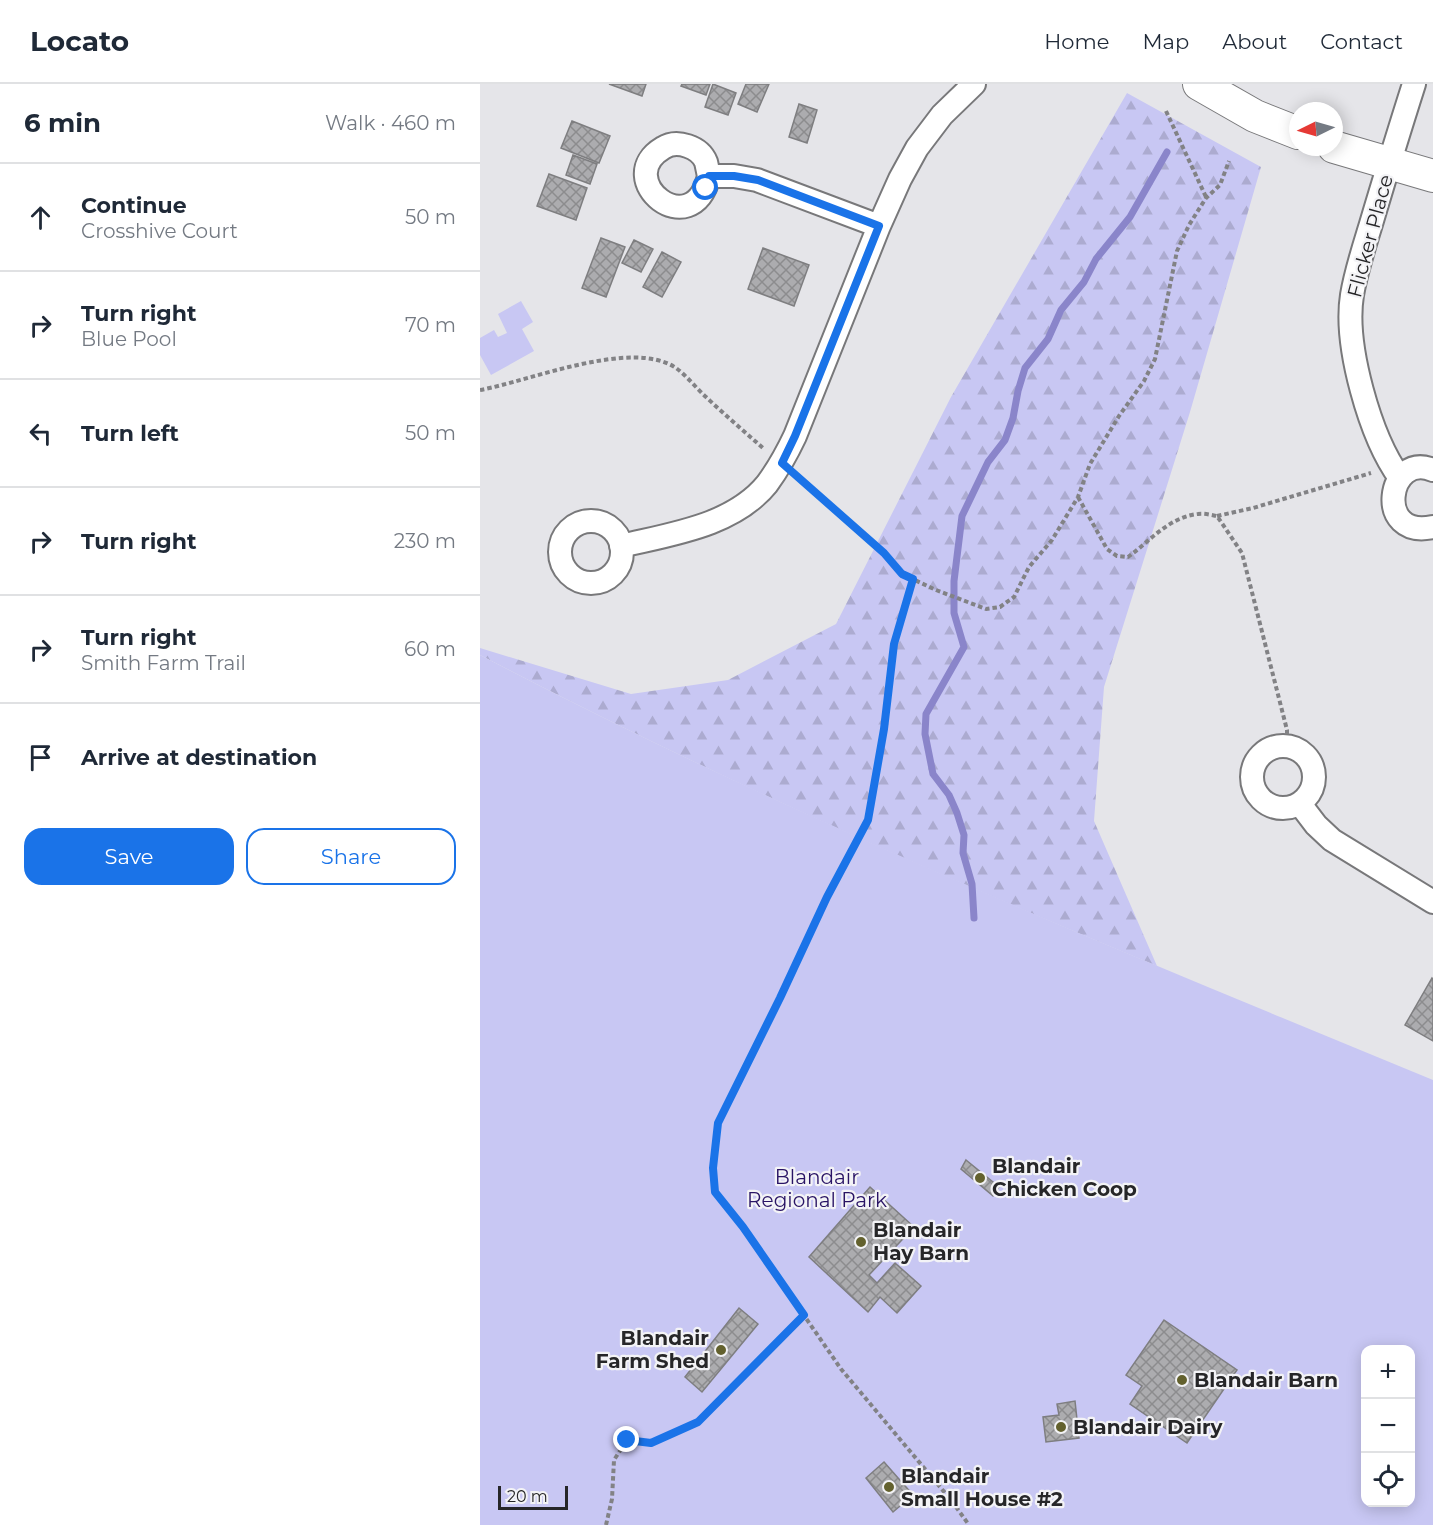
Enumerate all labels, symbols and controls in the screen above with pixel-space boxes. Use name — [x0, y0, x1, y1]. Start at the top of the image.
text: Locato — [30, 24, 129, 58]
text: Home — [1044, 29, 1109, 54]
text: Map — [1142, 29, 1189, 54]
text: About — [1222, 29, 1287, 54]
text: Contact — [1320, 29, 1403, 54]
north arrow — [1289, 102, 1343, 156]
text: 6 min — [24, 107, 101, 139]
text: Walk · 460 m — [325, 111, 456, 135]
street label: Flicker Place — [1342, 172, 1398, 300]
route start — [692, 174, 718, 200]
text: Continue — [81, 192, 187, 219]
icon: ahead — [24, 201, 57, 234]
text: 50 m — [405, 205, 456, 229]
text: Crosshive Court — [81, 219, 238, 243]
text: Turn right — [81, 300, 196, 327]
icon: right — [24, 309, 57, 342]
text: 70 m — [405, 313, 456, 337]
text: Blue Pool — [81, 327, 177, 351]
icon: left — [24, 417, 57, 450]
text: Turn left — [81, 420, 179, 447]
text: 50 m — [405, 421, 456, 445]
icon: right — [24, 525, 57, 558]
text: Turn right — [81, 528, 196, 555]
text: 230 m — [394, 529, 456, 553]
text: Turn right — [81, 624, 196, 651]
icon: right — [24, 633, 57, 666]
text: 60 m — [404, 637, 456, 661]
text: Smith Farm Trail — [81, 651, 246, 675]
icon: arrive — [24, 741, 57, 774]
text: Arrive at destination — [81, 744, 317, 771]
button: Save — [24, 828, 234, 885]
button: Share — [246, 828, 456, 885]
place label: Blandair Chicken Coop — [992, 1154, 1137, 1201]
park label: Blandair Regional Park — [747, 1165, 887, 1212]
marker: Blandair Chicken Coop — [973, 1171, 987, 1185]
place label: Blandair Hay Barn — [873, 1218, 969, 1265]
marker: Blandair Hay Barn — [854, 1235, 868, 1249]
place label: Blandair Farm Shed — [596, 1326, 709, 1373]
marker: Blandair Farm Shed — [714, 1343, 728, 1357]
map controls — [1361, 1345, 1415, 1507]
button: + — [1361, 1345, 1415, 1399]
place label: Blandair Barn — [1194, 1368, 1338, 1392]
marker: Blandair Barn — [1175, 1373, 1189, 1387]
button: − — [1361, 1399, 1415, 1453]
place label: Blandair Dairy — [1073, 1415, 1224, 1439]
marker: Blandair Dairy — [1054, 1420, 1068, 1434]
route end — [613, 1426, 639, 1452]
button: locate — [1361, 1453, 1415, 1507]
place label: Blandair Small House #2 — [901, 1464, 1063, 1511]
marker: Blandair Small House #2 — [882, 1480, 896, 1494]
scale bar — [498, 1483, 568, 1510]
text: 20 m — [507, 1487, 548, 1506]

